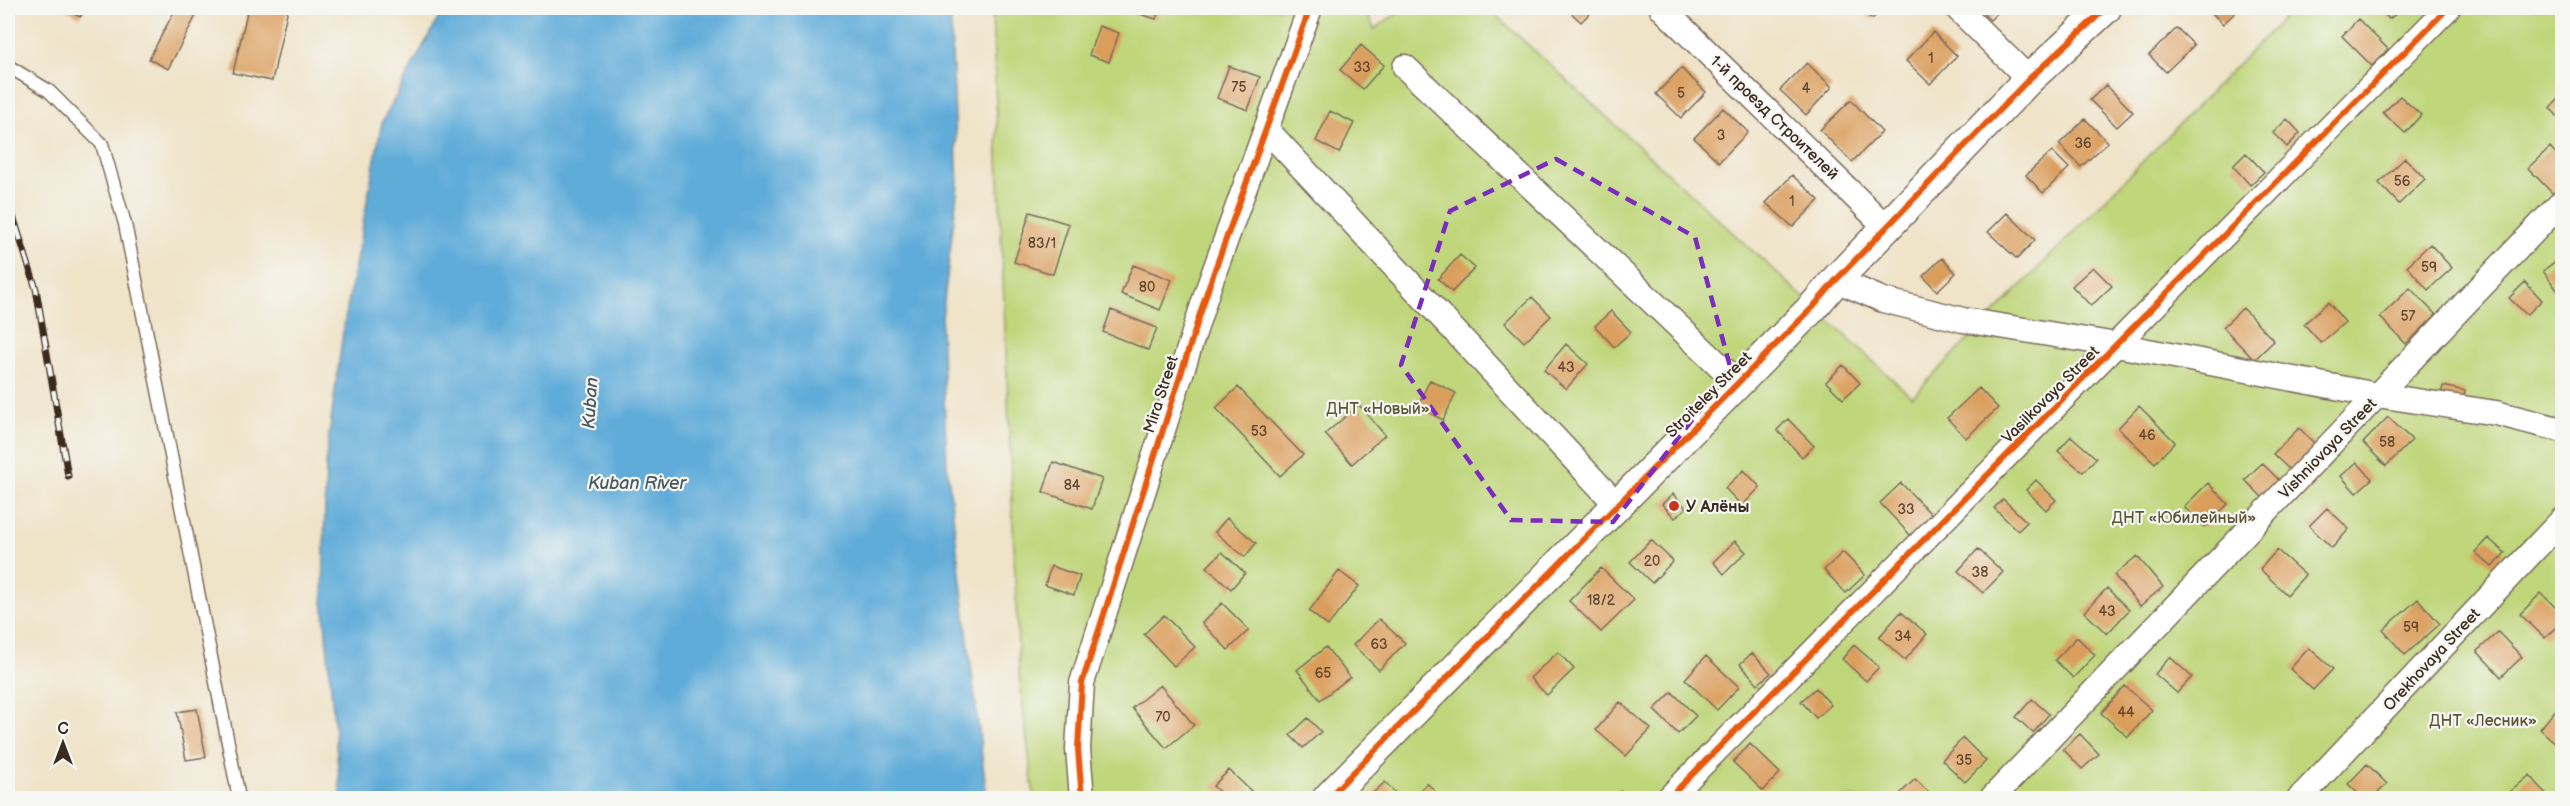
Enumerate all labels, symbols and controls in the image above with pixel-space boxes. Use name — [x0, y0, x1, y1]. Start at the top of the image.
house number: 1 — [1928, 50, 1934, 67]
street label: 1-й проезд Строителей — [1706, 52, 1842, 184]
house number: 33 — [1353, 59, 1371, 76]
house number: 75 — [1232, 79, 1246, 96]
house number: 4 — [1802, 80, 1811, 97]
house number: 5 — [1677, 85, 1685, 102]
house number: 3 — [1717, 127, 1725, 144]
house number: 36 — [2074, 135, 2092, 152]
house number: 56 — [2394, 173, 2411, 190]
house number: 1 — [1789, 193, 1795, 210]
house number: 83/1 — [1028, 235, 1056, 252]
house number: 59 — [2421, 259, 2437, 276]
house number: 80 — [1139, 279, 1155, 296]
house number: 57 — [2401, 308, 2416, 325]
street label: Vasilkovaya Street — [1998, 342, 2104, 448]
street label: Stroiteley Street — [1662, 348, 1756, 442]
street label: Mira Street — [1140, 353, 1183, 435]
house number: 43 — [1557, 359, 1575, 376]
water label: Kuban — [578, 377, 603, 430]
street label: Vishniovaya Street — [2275, 395, 2381, 503]
park label: ДНТ «Новый» — [1326, 400, 1430, 419]
house number: 53 — [1251, 423, 1267, 440]
house number: 46 — [2138, 427, 2156, 444]
house number: 58 — [2379, 434, 2395, 451]
water label: Kuban River — [588, 473, 688, 494]
house number: 84 — [1064, 477, 1081, 494]
place label: У Алёны — [1686, 498, 1749, 517]
marker: У Алёны — [1667, 499, 1681, 513]
house number: 33 — [1897, 501, 1915, 518]
park label: ДНТ «Юбилейный» — [2112, 509, 2256, 528]
house number: 20 — [1644, 553, 1660, 570]
house number: 38 — [1972, 564, 1988, 581]
house number: 18/2 — [1587, 592, 1616, 609]
house number: 43 — [2098, 603, 2116, 620]
street label: Orekhovaya Street — [2380, 605, 2485, 715]
house number: 59 — [2403, 619, 2419, 636]
house number: 34 — [1894, 628, 1912, 645]
house number: 63 — [1370, 636, 1388, 653]
house number: 65 — [1315, 665, 1331, 682]
house number: 44 — [2117, 704, 2135, 721]
house number: 70 — [1155, 709, 1171, 726]
park label: ДНТ «Лесник» — [2429, 712, 2537, 731]
north arrow — [33, 713, 93, 773]
text: С — [57, 720, 69, 739]
house number: 35 — [1956, 752, 1972, 769]

